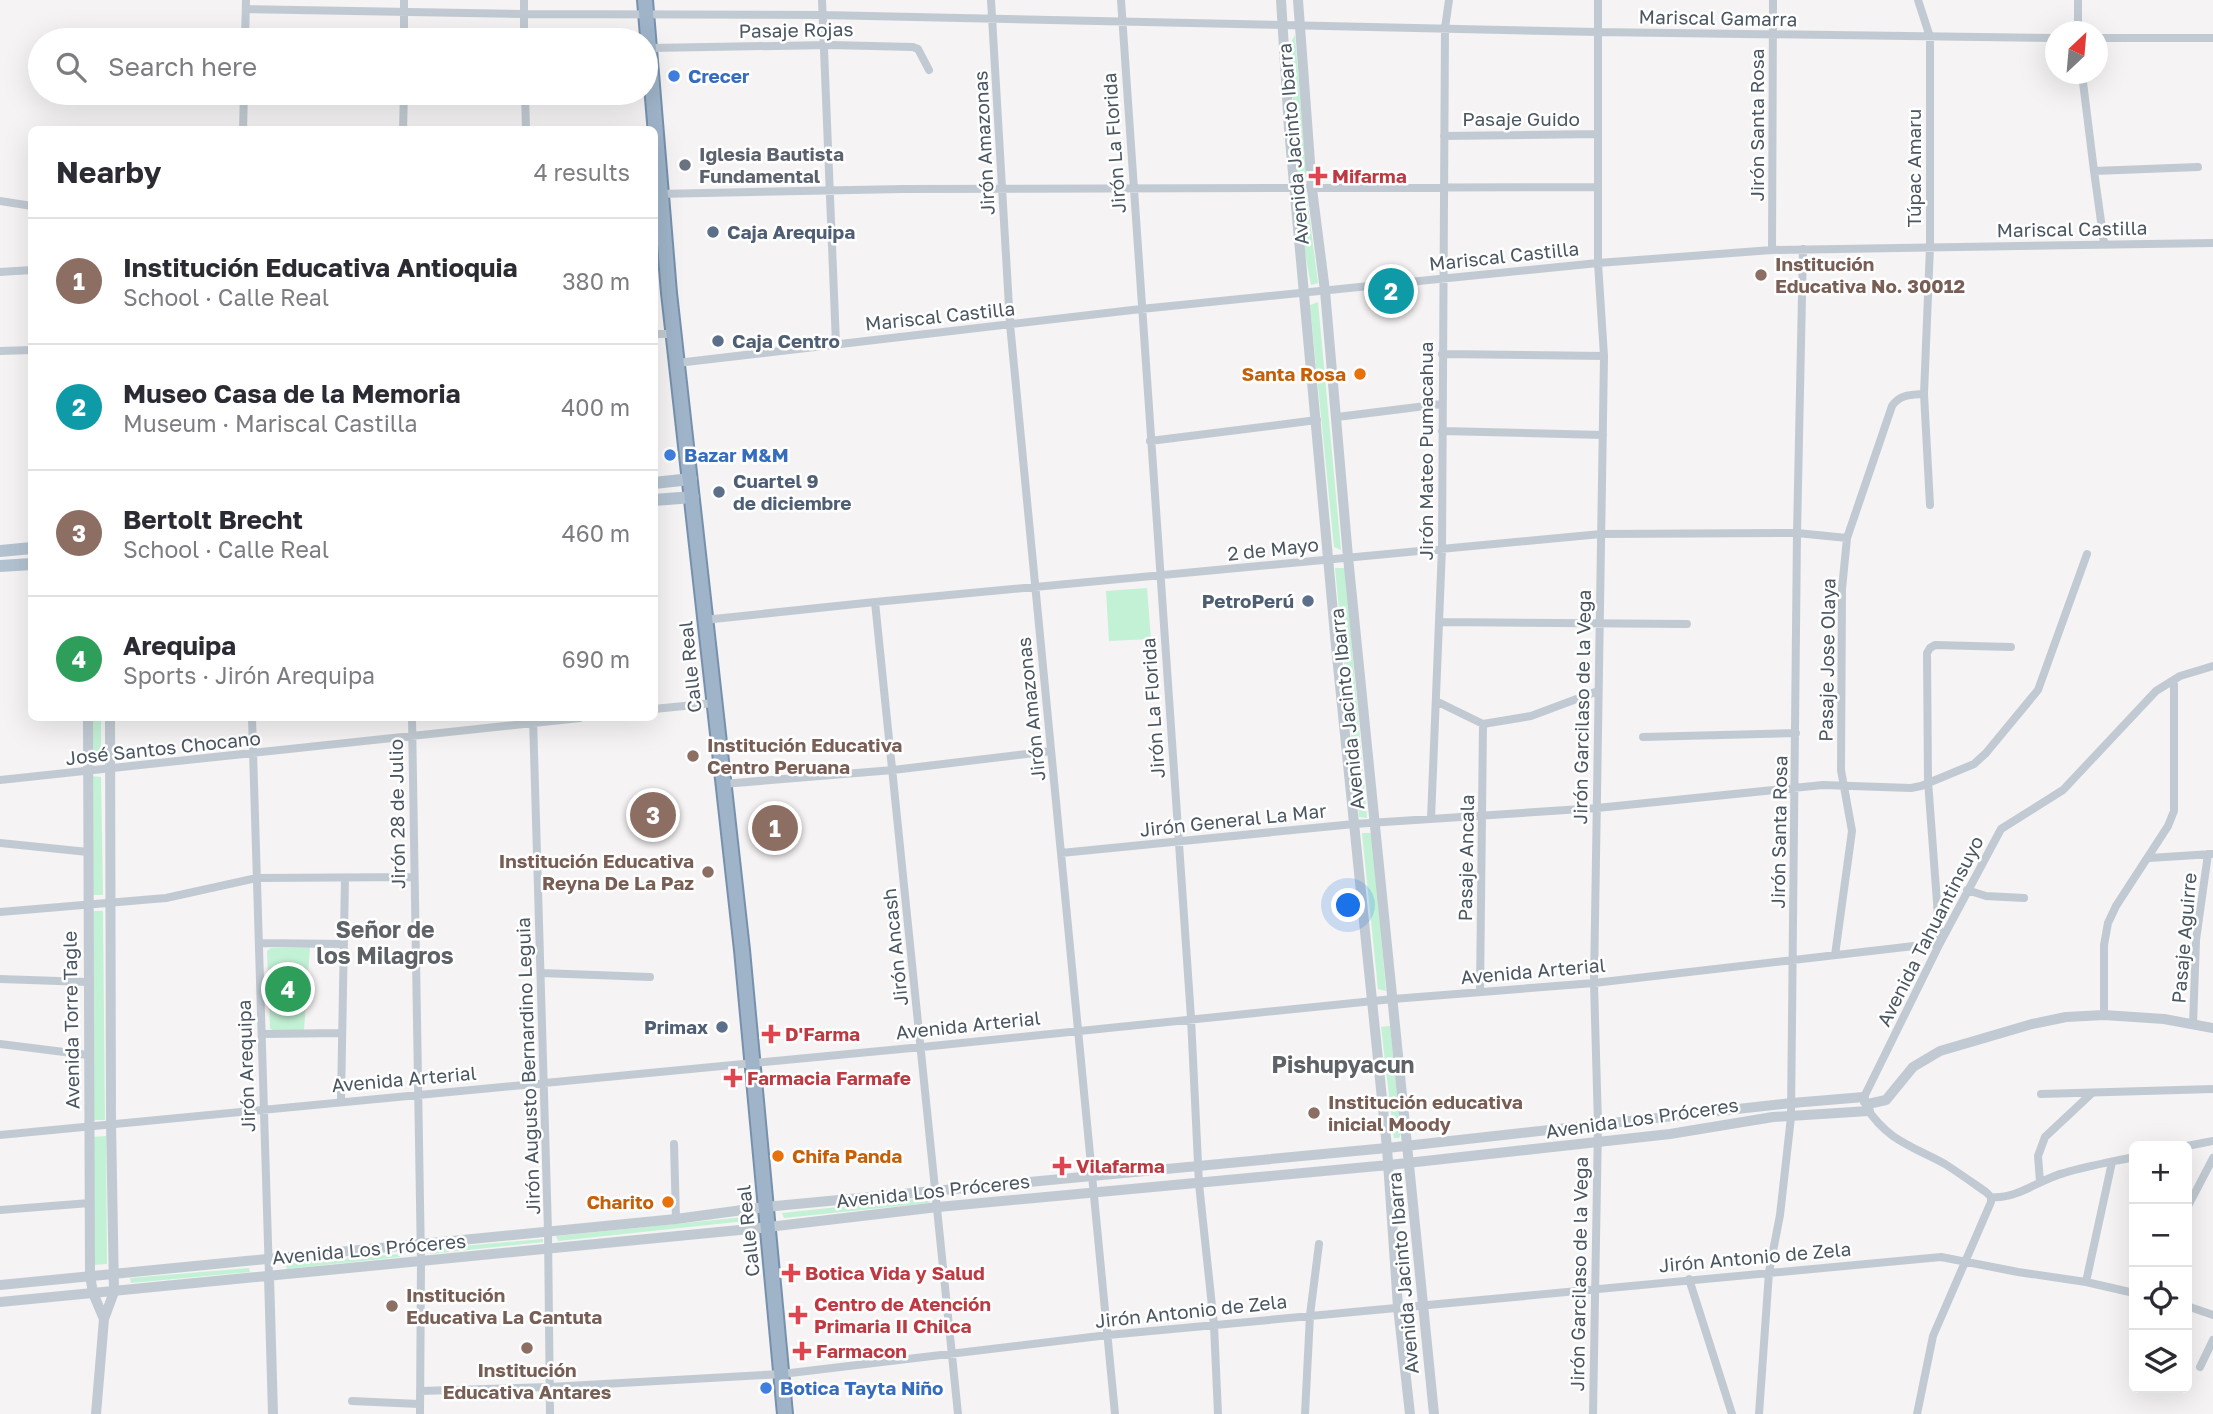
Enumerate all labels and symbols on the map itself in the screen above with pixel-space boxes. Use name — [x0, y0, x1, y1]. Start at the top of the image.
street label: Mariscal Gamarra — [1639, 5, 1798, 30]
street label: Pasaje Rojas — [738, 17, 854, 42]
north arrow — [2045, 21, 2108, 84]
street label: Avenida Jacinto Ibarra — [1272, 42, 1313, 246]
street label: Jirón Santa Rosa — [1745, 48, 1768, 202]
place label: Crecer — [688, 64, 750, 87]
marker: Crecer — [666, 68, 682, 84]
street label: Jirón Amazonas — [968, 70, 999, 216]
street label: Jirón La Florida — [1097, 72, 1130, 214]
street label: Pasaje Guido — [1462, 107, 1580, 130]
street label: Túpac Amaru — [1902, 109, 1925, 227]
place label: Iglesia Bautista Fundamental — [699, 142, 844, 187]
marker: Iglesia Bautista Fundamental — [677, 157, 693, 173]
place label: Mifarma — [1332, 164, 1407, 187]
marker: Mifarma — [1310, 168, 1326, 184]
street label: Mariscal Castilla — [1996, 216, 2148, 241]
place label: Caja Arequipa — [727, 220, 855, 243]
marker: Caja Arequipa — [705, 224, 721, 240]
street label: Mariscal Castilla — [1428, 236, 1580, 275]
place label: Institución Educativa No. 30012 — [1775, 252, 1965, 297]
pin: 2 — [1368, 265, 1414, 317]
marker: Institución Educativa No. 30012 — [1753, 267, 1769, 283]
street label: Mariscal Castilla — [864, 296, 1016, 335]
place label: Caja Centro — [732, 329, 840, 352]
marker: Caja Centro — [710, 333, 726, 349]
street label: Jirón Mateo Pumacahua — [1414, 342, 1437, 560]
place label: Santa Rosa — [1241, 362, 1346, 385]
marker: Santa Rosa — [1352, 366, 1368, 382]
place label: Bazar M&M — [684, 443, 789, 466]
marker: Bazar M&M — [662, 447, 678, 463]
place label: Cuartel 9 de diciembre — [733, 469, 852, 514]
marker: Cuartel 9 de diciembre — [711, 484, 727, 500]
street label: 2 de Mayo — [1226, 532, 1320, 565]
street label: Pasaje Jose Olaya — [1814, 578, 1839, 742]
place label: PetroPerú — [1202, 589, 1294, 612]
street label: Jirón Garcilaso de la Vega — [1568, 590, 1595, 824]
marker: PetroPerú — [1300, 593, 1316, 609]
street label: Avenida Jacinto Ibarra — [1324, 607, 1369, 811]
street label: Calle Real — [673, 620, 706, 714]
street label: Jirón Amazonas — [1012, 636, 1049, 782]
street label: Jirón La Florida — [1136, 637, 1169, 779]
street label: José Santos Chocano — [64, 726, 262, 769]
place label: Institución Educativa Centro Peruana — [707, 733, 902, 778]
street label: Jirón 28 de Julio — [384, 739, 409, 889]
marker: Institución Educativa Centro Peruana — [685, 748, 701, 764]
street label: Jirón Santa Rosa — [1766, 755, 1791, 909]
pin: 3 — [630, 789, 676, 841]
street label: Pasaje Ancala — [1453, 794, 1478, 922]
street label: Jirón General La Mar — [1138, 798, 1328, 841]
pin: 1 — [752, 802, 798, 854]
street label: Avenida Tahuantinsuyo — [1871, 832, 1988, 1030]
place label: Institución Educativa Reyna De La Paz — [499, 849, 694, 894]
marker: Institución Educativa Reyna De La Paz — [700, 864, 716, 880]
street label: Pasaje Aguirre — [2166, 872, 2201, 1004]
street label: Jirón Ancash — [877, 887, 912, 1007]
your location — [1331, 888, 1365, 922]
district label: Señor de los Milagros — [316, 915, 454, 969]
street label: Jirón Augusto Bernardino Leguia — [511, 917, 544, 1215]
street label: Avenida Torre Tagle — [57, 931, 84, 1109]
street label: Avenida Arterial — [1460, 953, 1606, 988]
pin: 4 — [265, 963, 311, 1015]
street label: Jirón Arequipa — [232, 999, 259, 1133]
street label: Avenida Arterial — [895, 1005, 1041, 1044]
place label: Primax — [644, 1015, 708, 1038]
marker: Primax — [714, 1019, 730, 1035]
place label: D'Farma — [785, 1022, 860, 1045]
marker: D'Farma — [763, 1026, 779, 1042]
district label: Pishupyacun — [1271, 1050, 1415, 1078]
street label: Avenida Arterial — [331, 1061, 477, 1096]
place label: Farmacia Farmafe — [747, 1066, 911, 1089]
marker: Farmacia Farmafe — [725, 1070, 741, 1086]
place label: Institución educativa inicial Moody — [1328, 1090, 1523, 1135]
street label: Avenida Los Próceres — [1544, 1093, 1740, 1142]
marker: Institución educativa inicial Moody — [1306, 1105, 1322, 1121]
place label: Chifa Panda — [792, 1144, 902, 1167]
marker: Chifa Panda — [770, 1148, 786, 1164]
place label: Vilafarma — [1076, 1154, 1165, 1177]
street label: Jirón Garcilaso de la Vega — [1565, 1157, 1592, 1391]
marker: Vilafarma — [1054, 1158, 1070, 1174]
street label: Avenida Los Próceres — [835, 1169, 1031, 1212]
street label: Avenida Jacinto Ibarra — [1382, 1171, 1423, 1375]
street label: Calle Real — [731, 1184, 764, 1278]
place label: Charito — [586, 1190, 654, 1213]
marker: Charito — [660, 1194, 676, 1210]
street label: Avenida Los Próceres — [271, 1229, 467, 1268]
street label: Jirón Antonio de Zela — [1658, 1237, 1852, 1276]
place label: Botica Vida y Salud — [805, 1261, 985, 1284]
marker: Botica Vida y Salud — [783, 1265, 799, 1281]
place label: Institución Educativa La Cantuta — [406, 1283, 602, 1328]
street label: Jirón Antonio de Zela — [1094, 1289, 1288, 1332]
place label: Centro de Atención Primaria II Chilca — [814, 1292, 991, 1337]
marker: Institución Educativa La Cantuta — [384, 1298, 400, 1314]
marker: Centro de Atención Primaria II Chilca — [788, 1305, 808, 1325]
place label: Farmacon — [816, 1339, 907, 1362]
marker: Institución Educativa Antares — [519, 1340, 535, 1356]
marker: Farmacon — [794, 1343, 810, 1359]
place label: Institución Educativa Antares — [443, 1358, 612, 1403]
place label: Botica Tayta Niño — [780, 1376, 943, 1399]
marker: Botica Tayta Niño — [758, 1380, 774, 1396]

